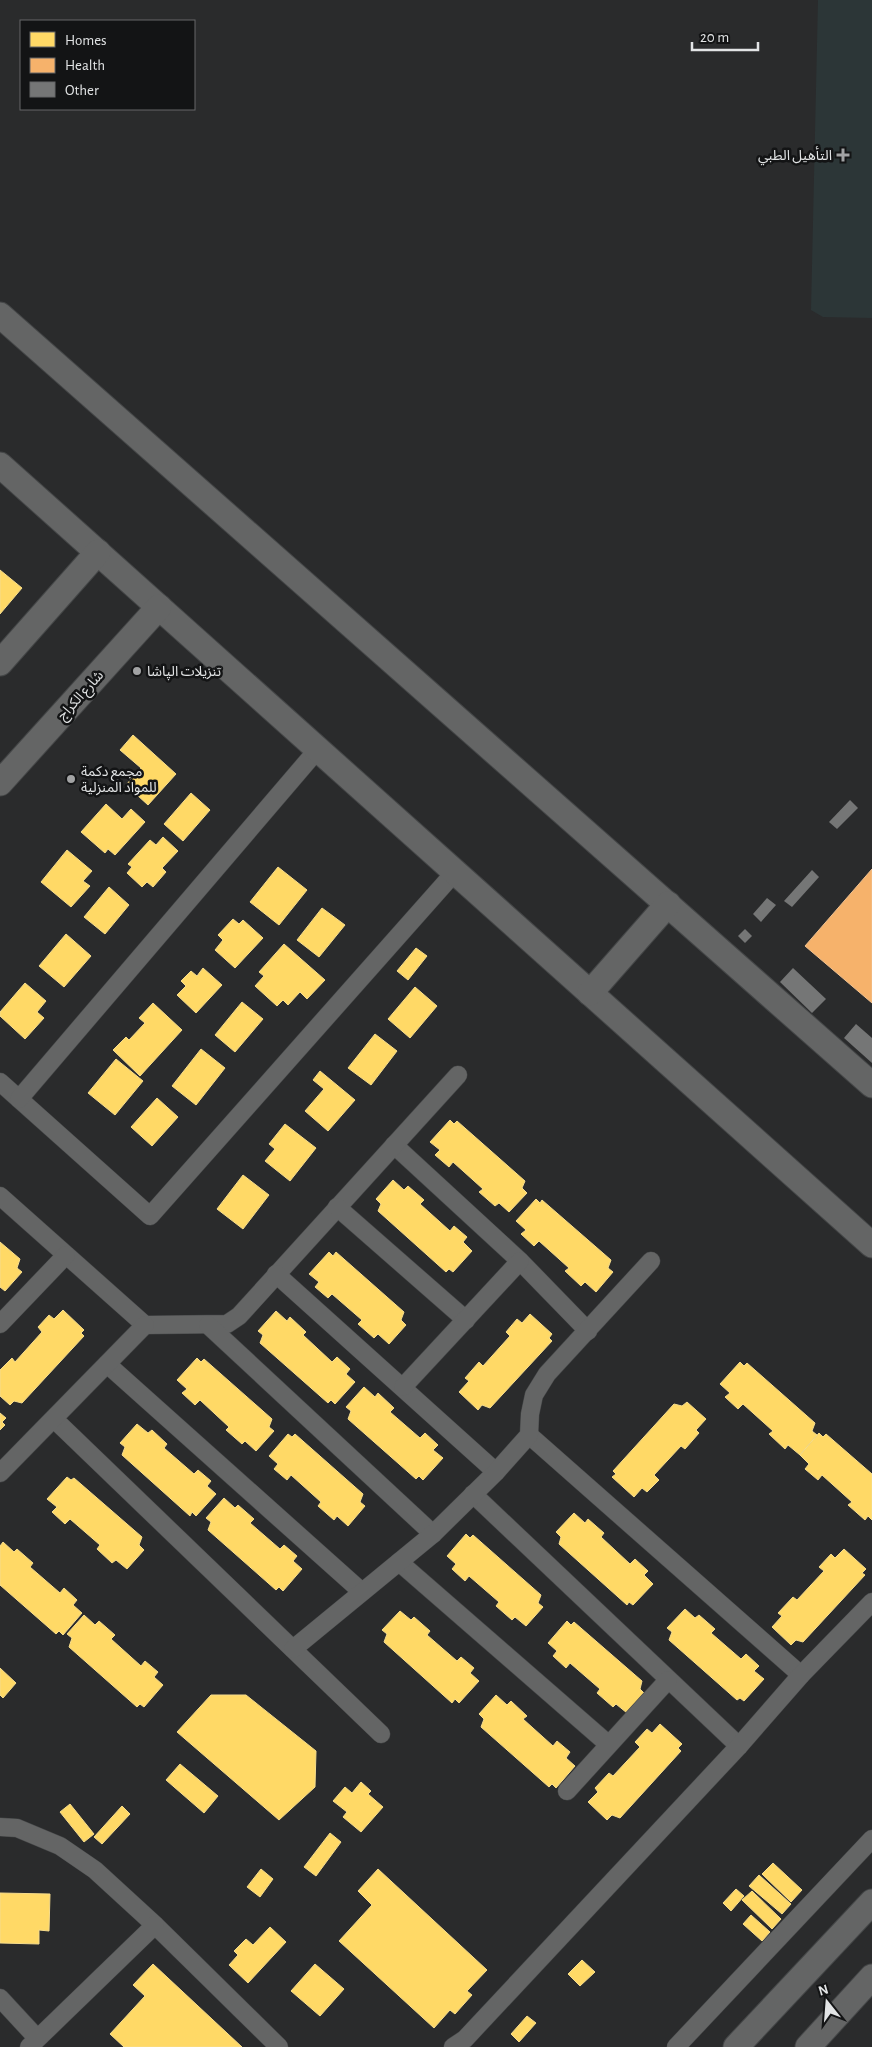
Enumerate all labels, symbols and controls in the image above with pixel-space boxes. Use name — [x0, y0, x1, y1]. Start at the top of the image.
legend — [20, 20, 195, 110]
scale bar — [692, 20, 758, 52]
text: 20 m — [700, 30, 729, 45]
text: Homes — [65, 33, 107, 48]
text: Health — [65, 58, 105, 73]
text: Other — [65, 83, 99, 98]
place label: التأهيل الطبي — [758, 146, 832, 166]
marker: التأهيل الطبي — [836, 148, 850, 162]
marker: تنزيلات الپاشا — [131, 665, 143, 677]
place label: تنزيلات الپاشا — [147, 665, 221, 681]
street label: شارع الكراج — [55, 668, 109, 725]
place label: مجمع دكمة للمواد المنزلية — [81, 765, 157, 796]
marker: مجمع دكمة للمواد المنزلية — [65, 773, 77, 785]
north arrow — [802, 1977, 852, 2027]
text: N — [817, 1982, 830, 1999]

